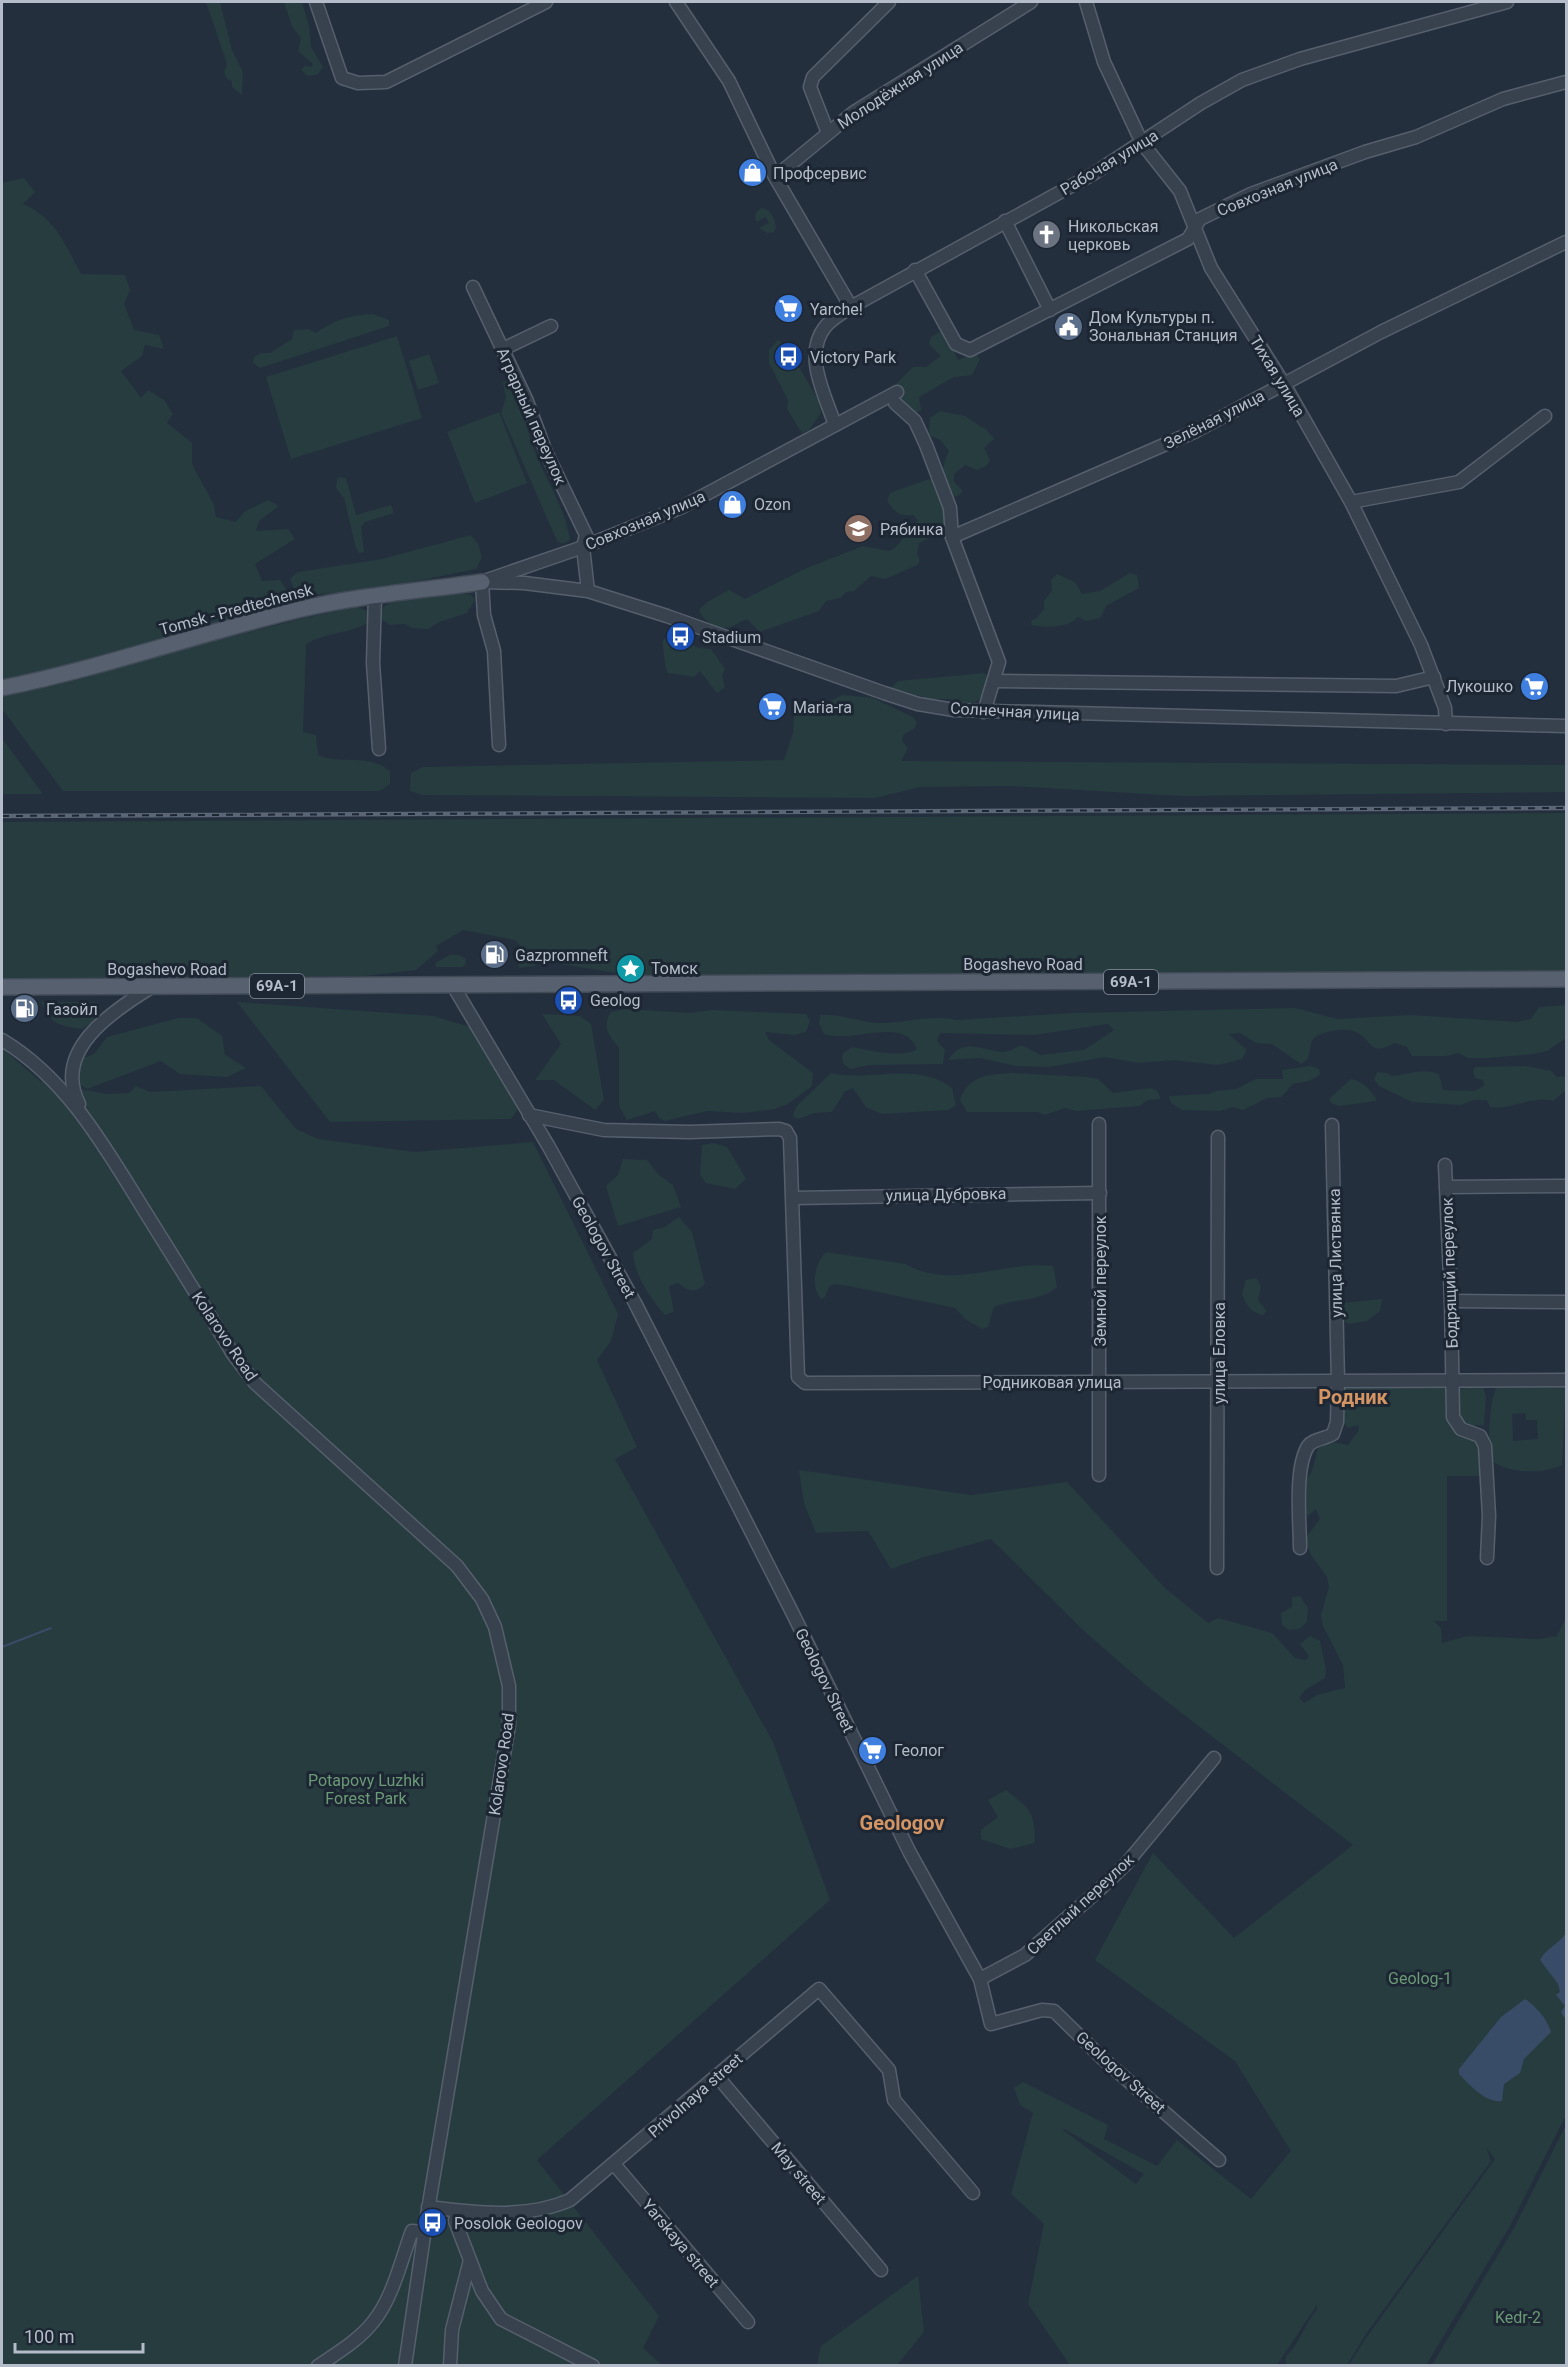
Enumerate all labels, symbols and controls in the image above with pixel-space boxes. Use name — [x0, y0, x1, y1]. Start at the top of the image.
street label: Молодёжная улица — [834, 38, 967, 133]
street label: Рабочая улица — [1057, 126, 1162, 199]
street label: Совхозная улица — [1214, 155, 1340, 220]
shop icon: Профсервис — [736, 157, 768, 189]
place label: Профсервис — [773, 164, 867, 183]
place label: Никольская церковь — [1068, 217, 1159, 254]
church icon: Никольская церковь — [1031, 219, 1063, 251]
supermarket icon: Yarche! — [773, 293, 805, 325]
place label: Yarche! — [810, 300, 863, 319]
place label: Дом Культуры п. Зональная Станция — [1089, 308, 1238, 345]
public building icon: Дом Культуры п. Зональная Станция — [1052, 310, 1084, 342]
street label: Тихая улица — [1246, 332, 1309, 420]
bus stop icon: Victory Park — [773, 341, 805, 373]
street label: Аграрный переулок — [493, 345, 570, 488]
place label: Victory Park — [810, 348, 897, 367]
street label: Зелёная улица — [1161, 386, 1268, 453]
street label: Совхозная улица — [582, 487, 708, 554]
shop icon: Ozon — [717, 488, 749, 520]
place label: Ozon — [754, 495, 791, 514]
school or university icon: Рябинка — [843, 513, 875, 545]
place label: Рябинка — [880, 520, 943, 539]
street label: Tomsk - Predtechensk — [157, 580, 316, 639]
bus stop icon: Stadium — [665, 621, 697, 653]
place label: Stadium — [702, 628, 761, 647]
supermarket icon: Лукошко — [1518, 670, 1550, 702]
place label: Лукошко — [1446, 677, 1513, 696]
supermarket icon: Maria-ra — [756, 691, 788, 723]
place label: Maria-ra — [793, 698, 852, 717]
street label: Солнечная улица — [950, 699, 1080, 724]
fuel station icon: Gazpromneft — [478, 939, 510, 971]
place label: Gazpromneft — [515, 946, 608, 965]
place icon: Томск — [614, 952, 646, 984]
street label: Bogashevo Road — [963, 955, 1083, 974]
place label: Томск — [651, 959, 698, 978]
street label: Bogashevo Road — [107, 960, 227, 979]
road number: 69А-1 — [1104, 970, 1158, 994]
road number: 69А-1 — [250, 974, 304, 998]
bus stop icon: Geolog — [553, 984, 585, 1016]
place label: Geolog — [590, 991, 641, 1010]
fuel station icon: Газойл — [9, 993, 41, 1025]
place label: Газойл — [46, 1000, 98, 1019]
street label: улица Дубровка — [885, 1184, 1007, 1205]
street label: улица Листвянка — [1325, 1188, 1346, 1318]
street label: Geologov Street — [568, 1193, 639, 1301]
street label: Бодрящий переулок — [1437, 1197, 1462, 1349]
street label: Земной переулок — [1091, 1215, 1110, 1346]
street label: Kolarovo Road — [188, 1288, 261, 1384]
street label: улица Еловка — [1210, 1302, 1229, 1404]
street label: Родниковая улица — [983, 1373, 1121, 1392]
district label: Родник — [1318, 1385, 1389, 1409]
street label: Geologov Street — [791, 1625, 858, 1735]
street label: Kolarovo Road — [485, 1712, 518, 1817]
supermarket icon: Геолог — [857, 1734, 889, 1766]
place label: Геолог — [894, 1741, 944, 1760]
park label: Potapovy Luzhki Forest Park — [308, 1771, 424, 1808]
district label: Geologov — [860, 1811, 945, 1835]
street label: Светлый переулок — [1023, 1850, 1138, 1959]
park label: Geolog-1 — [1388, 1969, 1452, 1988]
street label: Geologov Street — [1072, 2027, 1169, 2117]
street label: Privolnaya street — [644, 2049, 746, 2141]
street label: May street — [767, 2138, 830, 2208]
street label: Yarskaya street — [638, 2195, 723, 2291]
bus stop icon: Posolok Geologov — [417, 2207, 449, 2239]
place label: Posolok Geologov — [454, 2214, 583, 2233]
park label: Kedr-2 — [1495, 2308, 1541, 2327]
scale bar — [15, 2316, 142, 2354]
text: 100 m — [24, 2326, 75, 2347]

